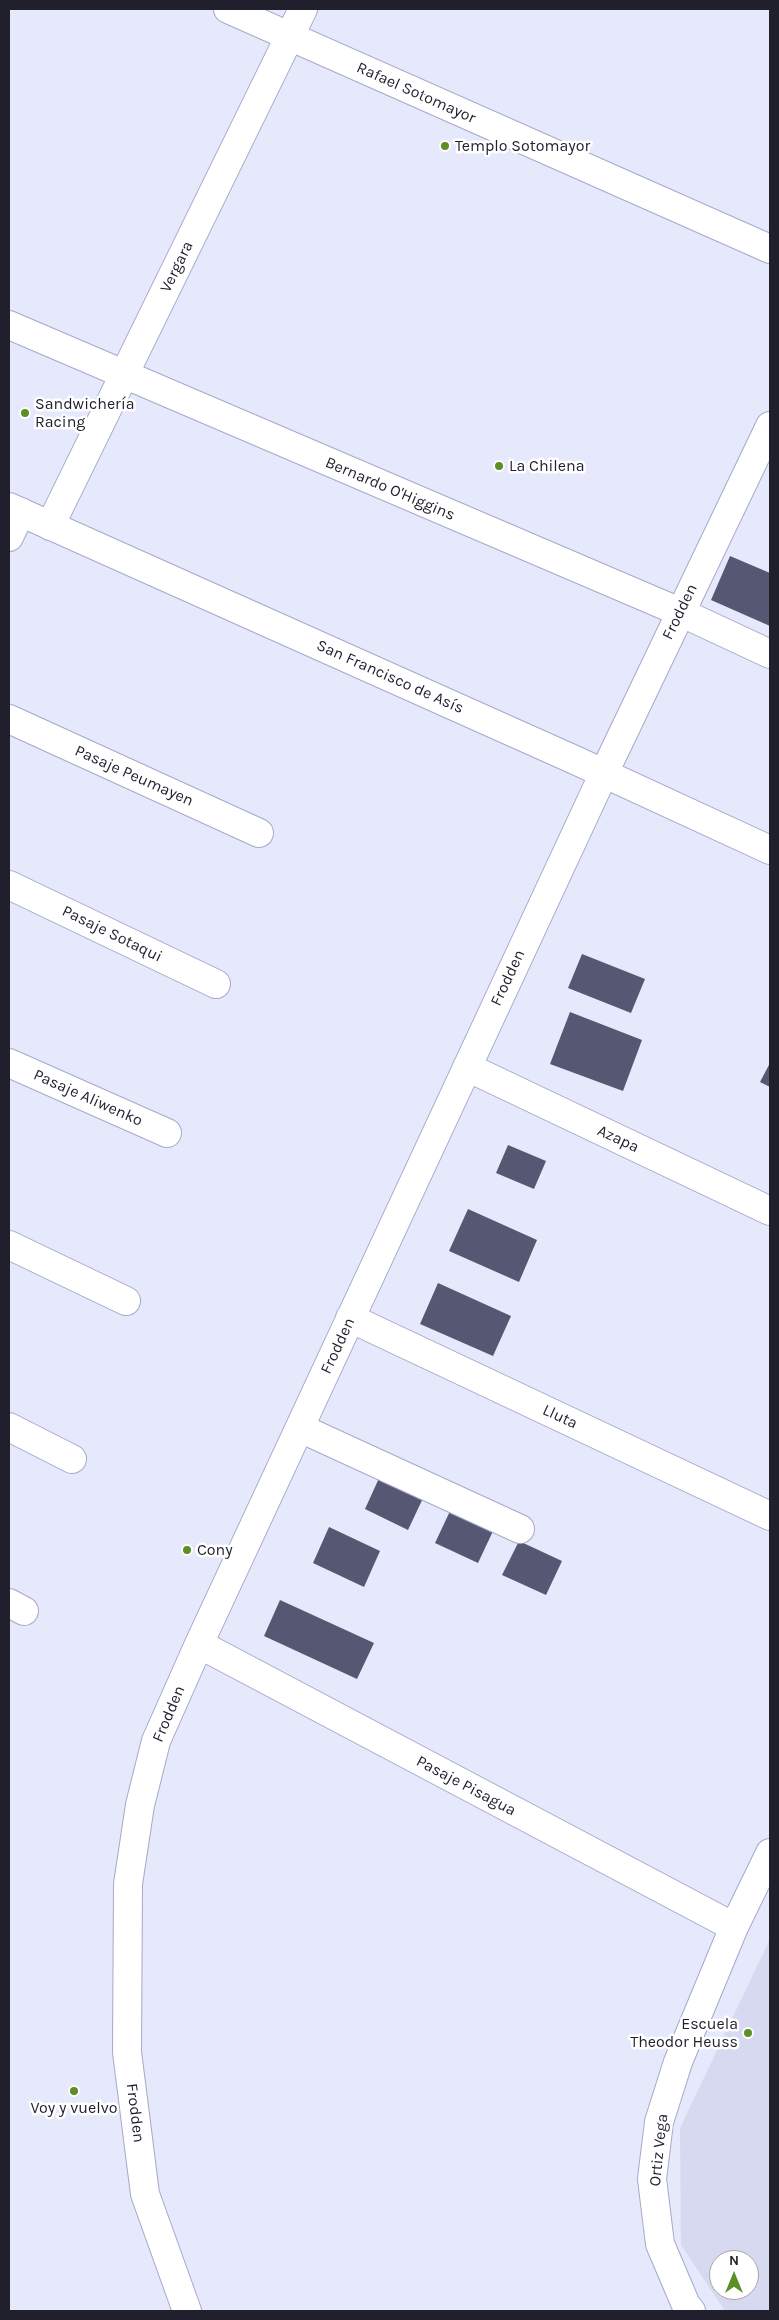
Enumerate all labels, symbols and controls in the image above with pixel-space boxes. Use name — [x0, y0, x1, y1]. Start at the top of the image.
street label: Rafael Sotomayor — [353, 58, 479, 128]
place label: Templo Sotomayor — [455, 136, 590, 156]
marker: Templo Sotomayor — [439, 140, 451, 152]
street label: Vergara — [156, 238, 198, 296]
place label: Sandwichería Racing — [35, 394, 134, 432]
marker: Sandwichería Racing — [19, 407, 31, 419]
street label: Bernardo O'Higgins — [322, 453, 458, 525]
place label: La Chilena — [509, 456, 584, 476]
marker: La Chilena — [493, 460, 505, 472]
street label: Frodden — [658, 581, 702, 643]
street label: San Francisco de Asís — [313, 636, 467, 718]
street label: Pasaje Peumayen — [72, 741, 196, 811]
street label: Pasaje Sotaqui — [59, 901, 165, 967]
street label: Frodden — [487, 947, 529, 1009]
street label: Pasaje Aliwenko — [30, 1065, 146, 1131]
street label: Azapa — [594, 1121, 642, 1157]
street label: Frodden — [317, 1315, 359, 1377]
street label: Lluta — [539, 1401, 581, 1433]
place label: Cony — [197, 1540, 233, 1560]
marker: Cony — [181, 1544, 193, 1556]
street label: Frodden — [148, 1683, 190, 1745]
street label: Pasaje Pisagua — [413, 1752, 519, 1820]
place label: Escuela Theodor Heuss — [630, 2014, 738, 2052]
marker: Escuela Theodor Heuss — [742, 2027, 754, 2039]
street label: Frodden — [122, 2082, 148, 2144]
marker: Voy y vuelvo — [68, 2085, 80, 2097]
place label: Voy y vuelvo — [31, 2098, 117, 2118]
street label: Ortiz Vega — [646, 2113, 672, 2187]
north arrow — [709, 2250, 759, 2300]
text: N — [729, 2252, 739, 2269]

